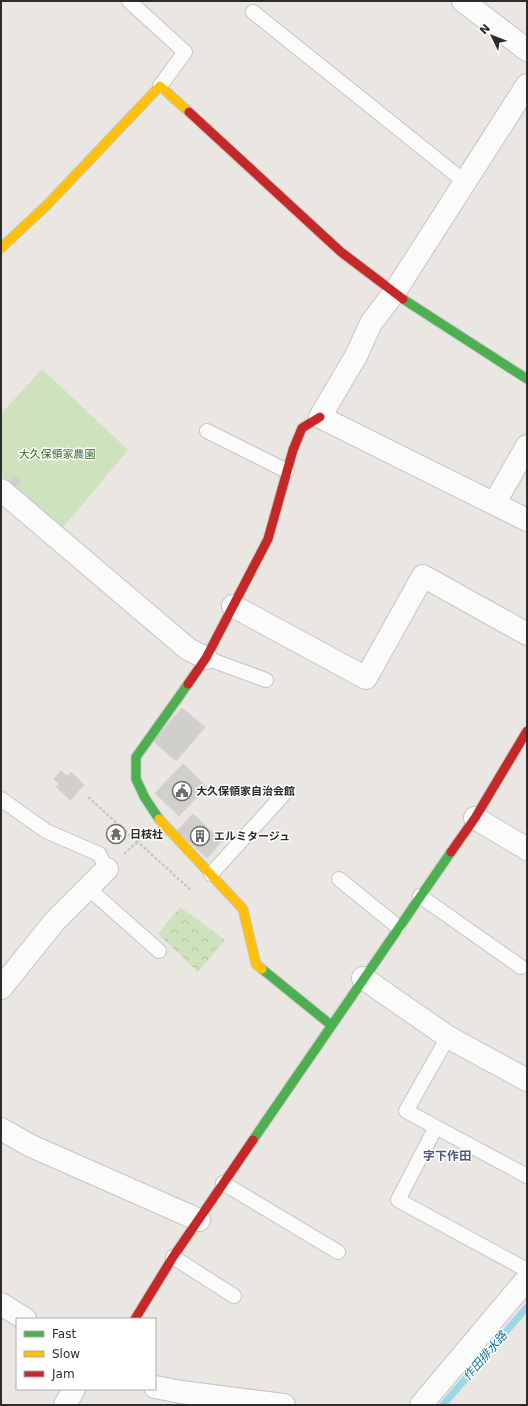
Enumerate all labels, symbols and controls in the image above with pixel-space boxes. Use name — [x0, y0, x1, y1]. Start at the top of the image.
north arrow — [472, 16, 512, 56]
text: N — [477, 22, 493, 37]
park label: 大久保領家農園 — [19, 448, 96, 461]
public building icon: 大久保領家自治会館 — [171, 780, 193, 802]
place label: 大久保領家自治会館 — [196, 785, 295, 798]
temple icon: 日枝社 — [105, 823, 127, 845]
building icon: エルミタージュ — [189, 825, 211, 847]
place label: 日枝社 — [130, 828, 163, 841]
place label: エルミタージュ — [214, 830, 290, 843]
district label: 字下作田 — [423, 1149, 471, 1163]
legend — [16, 1318, 156, 1390]
text: Fast — [52, 1327, 76, 1341]
water label: 作田排水路 — [460, 1328, 511, 1383]
text: Slow — [52, 1347, 80, 1361]
text: Jam — [51, 1367, 75, 1381]

